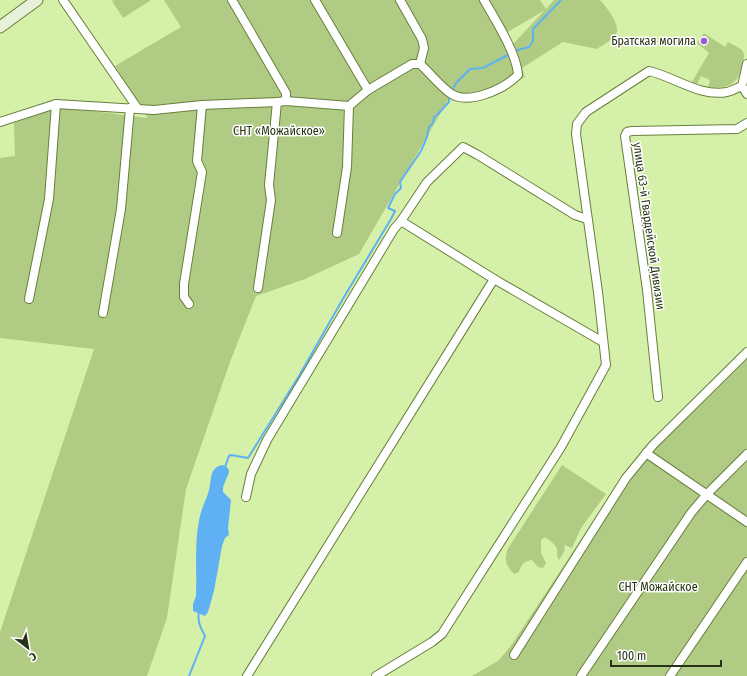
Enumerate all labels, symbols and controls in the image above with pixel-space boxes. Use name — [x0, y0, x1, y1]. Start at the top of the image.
place label: Братская могила — [611, 34, 696, 48]
marker: Братская могила — [699, 36, 709, 46]
park label: СНТ «Можайское» — [233, 124, 325, 138]
street label: улица 63-й Гвардейской Дивизии — [630, 141, 668, 311]
park label: СНТ Можайское — [618, 580, 698, 594]
north arrow — [8, 628, 48, 668]
scale bar — [611, 642, 721, 668]
text: С — [27, 649, 39, 663]
text: 100 m — [617, 649, 646, 663]

